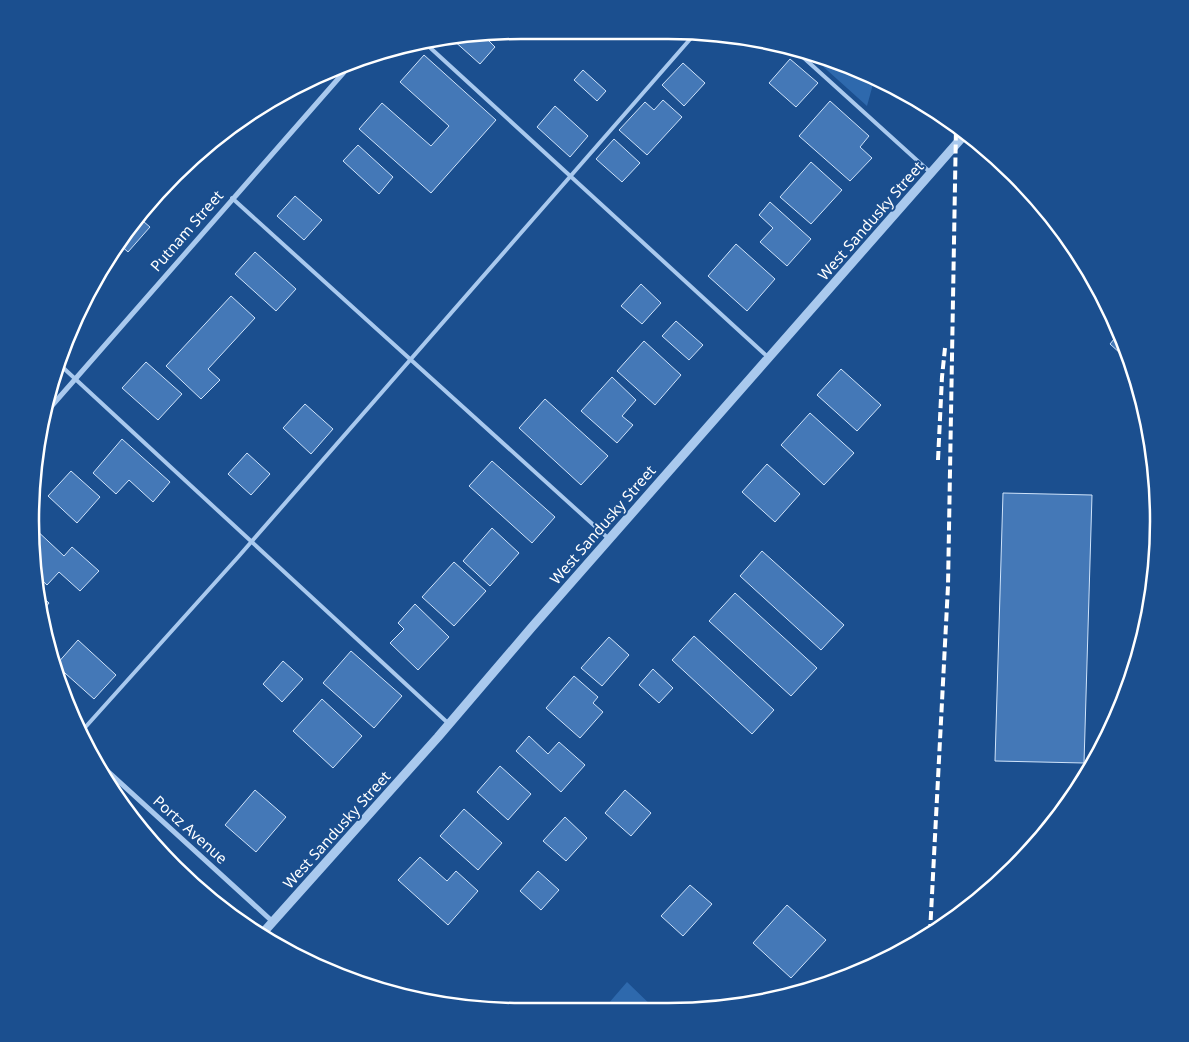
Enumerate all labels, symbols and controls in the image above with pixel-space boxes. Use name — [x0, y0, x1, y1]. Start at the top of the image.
street label: West Sandusky Street — [813, 156, 928, 284]
street label: Putnam Street — [145, 185, 227, 275]
street label: West Sandusky Street — [545, 460, 660, 588]
street label: West Sandusky Street — [278, 766, 395, 892]
street label: Portz Avenue — [149, 791, 232, 868]

